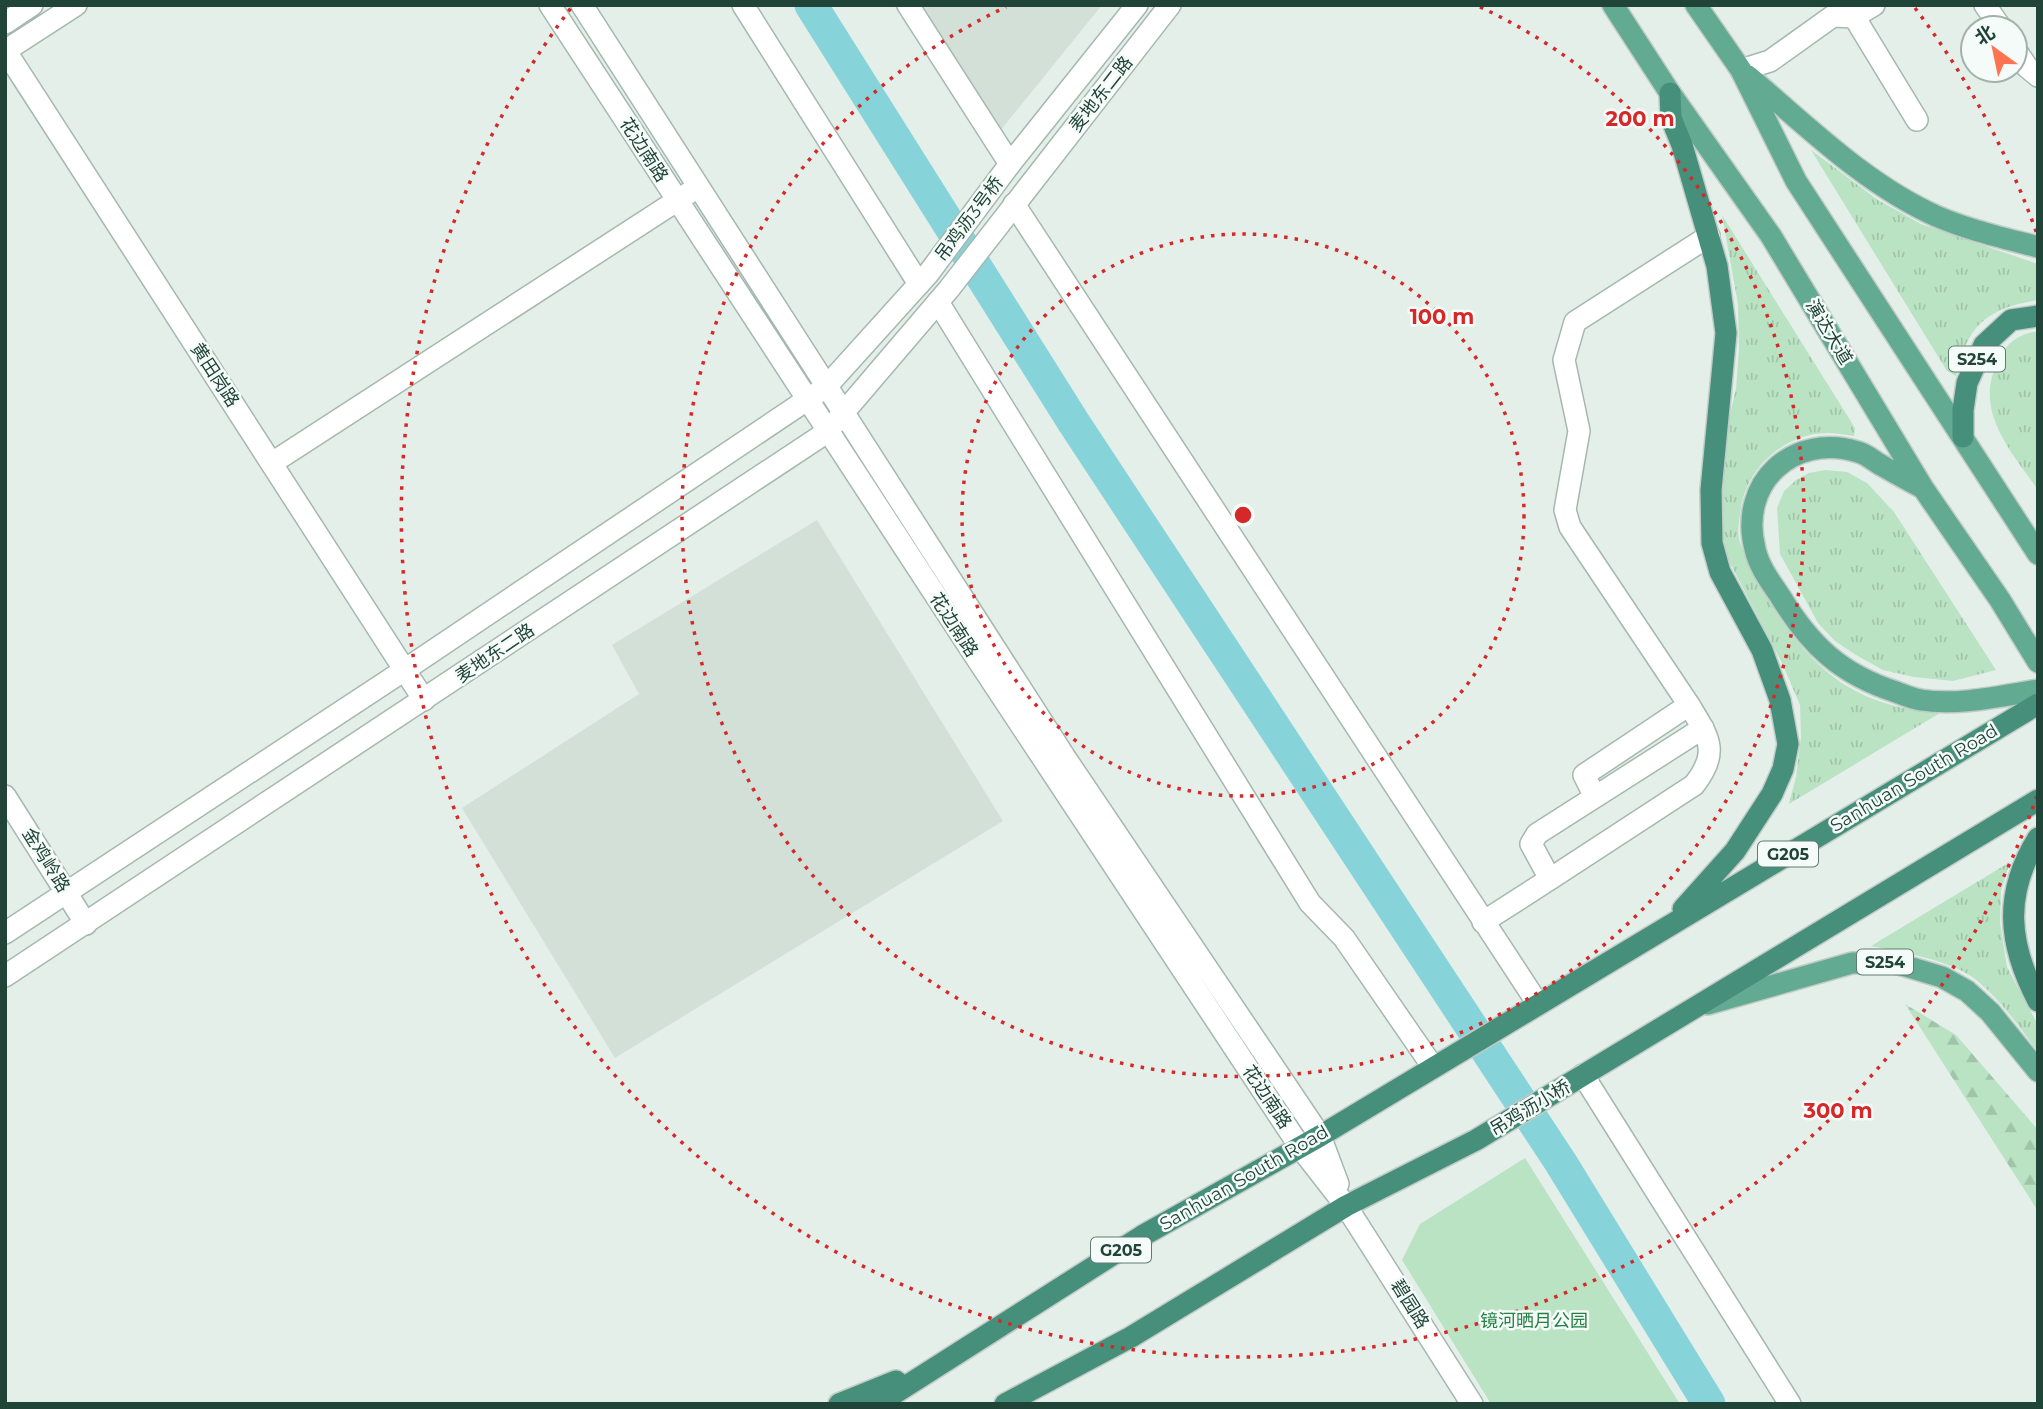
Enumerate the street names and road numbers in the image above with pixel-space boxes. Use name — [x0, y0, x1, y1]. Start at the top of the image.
street label: 麦地东二路 — [1065, 52, 1137, 136]
street label: 花边南路 — [615, 114, 673, 186]
street label: 吊鸡沥3号桥 — [930, 172, 1008, 266]
street label: 演达大道 — [1801, 295, 1857, 369]
street label: 黄田岗路 — [186, 339, 244, 411]
road number: S254 — [1949, 346, 2005, 372]
street label: 花边南路 — [925, 589, 983, 661]
street label: 麦地东二路 — [452, 619, 538, 687]
street label: Sanhuan South Road — [1826, 719, 2002, 837]
street label: 金鸡岭路 — [18, 824, 74, 896]
road number: G205 — [1758, 842, 1818, 866]
road number: S254 — [1857, 950, 1913, 974]
street label: 花边南路 — [1238, 1061, 1296, 1133]
street label: 吊鸡沥小桥 — [1486, 1075, 1574, 1141]
street label: Sanhuan South Road — [1156, 1121, 1332, 1235]
road number: G205 — [1091, 1238, 1151, 1262]
street label: 碧园路 — [1386, 1275, 1434, 1333]

